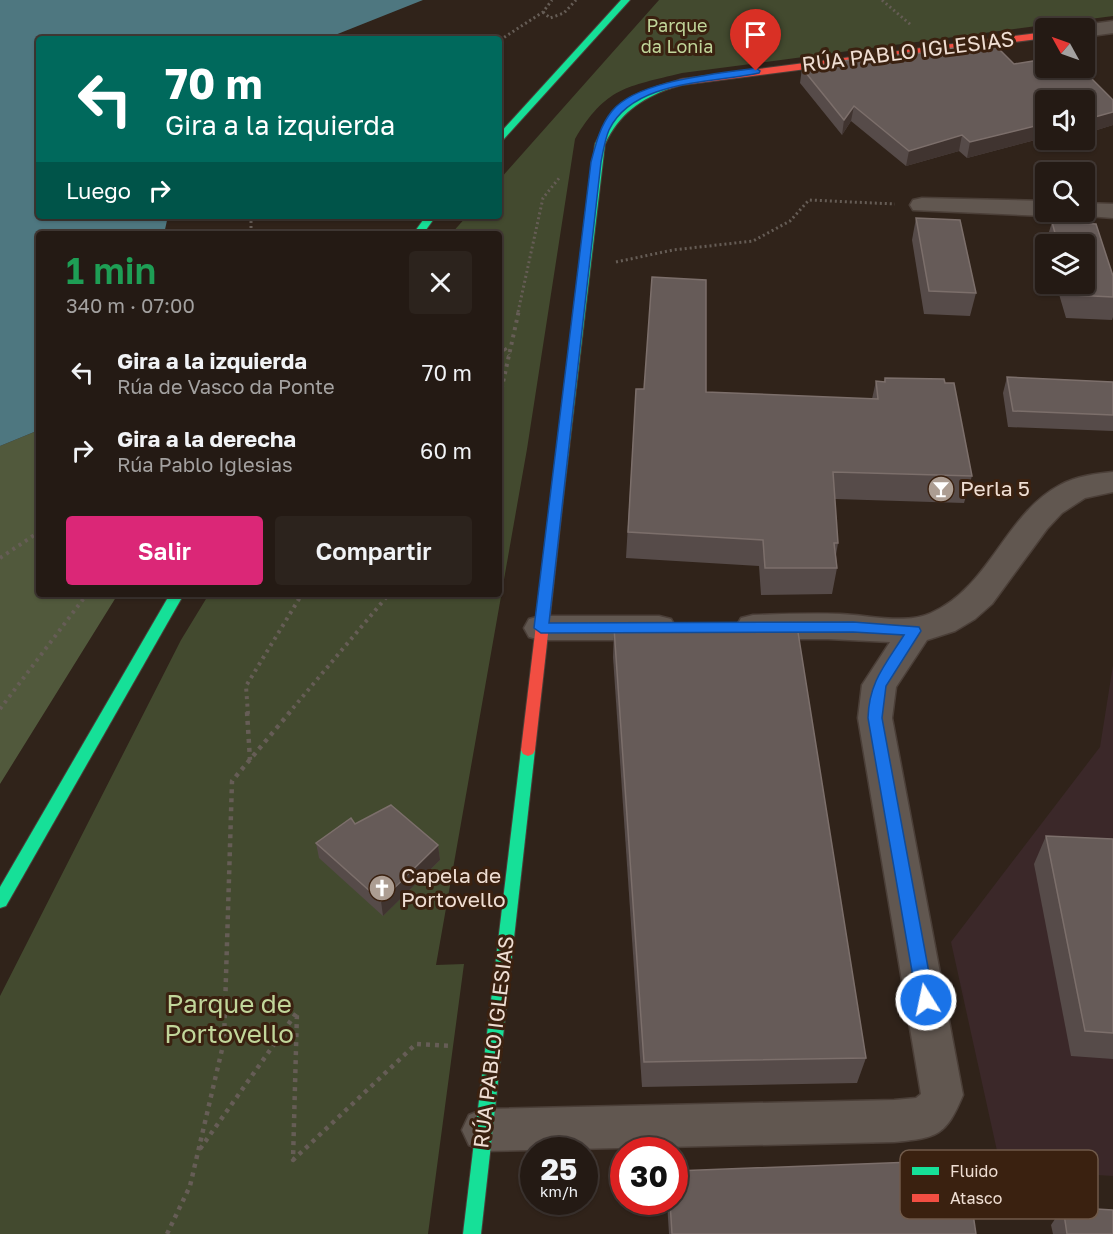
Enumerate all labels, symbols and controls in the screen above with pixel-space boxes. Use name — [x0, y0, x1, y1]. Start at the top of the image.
pin — [730, 9, 781, 71]
park label: Parque da Lonia — [641, 14, 713, 57]
icon: arrive — [739, 18, 772, 51]
north arrow — [1035, 18, 1095, 78]
map controls — [1035, 18, 1095, 294]
street label: RÚA PABLO IGLESIAS — [800, 25, 1016, 77]
text: 70 m — [165, 58, 262, 108]
icon: left — [66, 60, 144, 138]
button: sound — [1035, 90, 1095, 150]
text: Gira a la izquierda — [165, 109, 395, 141]
button: search — [1035, 162, 1095, 222]
icon: right — [143, 174, 176, 207]
text: Luego — [66, 177, 131, 204]
button: layers — [1035, 234, 1095, 294]
text: 1 min — [66, 249, 156, 292]
button: close — [409, 251, 472, 314]
text: 340 m · 07:00 — [66, 293, 195, 317]
text: Gira a la izquierda — [117, 347, 307, 374]
icon: left — [66, 356, 99, 389]
text: 70 m — [422, 359, 472, 386]
text: Rúa de Vasco da Ponte — [117, 374, 335, 398]
text: Gira a la derecha — [117, 425, 296, 452]
icon: right — [66, 434, 99, 467]
text: 60 m — [420, 437, 472, 464]
text: Rúa Pablo Iglesias — [117, 452, 293, 476]
bar icon: Perla 5 — [926, 474, 956, 504]
place label: Perla 5 — [960, 475, 1030, 501]
button: Salir — [66, 516, 263, 585]
button: Compartir — [275, 516, 472, 585]
place label: Capela de Portovello — [401, 862, 506, 912]
church icon: Capela de Portovello — [367, 873, 397, 903]
street label: RÚA PABLO IGLESIAS — [467, 934, 519, 1150]
position arrow — [894, 968, 958, 1032]
park label: Parque de Portovello — [164, 988, 294, 1049]
speed limit sign: 30 — [610, 1137, 688, 1215]
legend — [900, 1150, 1098, 1219]
text: 25 — [541, 1151, 577, 1187]
text: Fluido — [950, 1161, 998, 1181]
text: km/h — [540, 1182, 578, 1200]
text: Atasco — [950, 1188, 1002, 1208]

